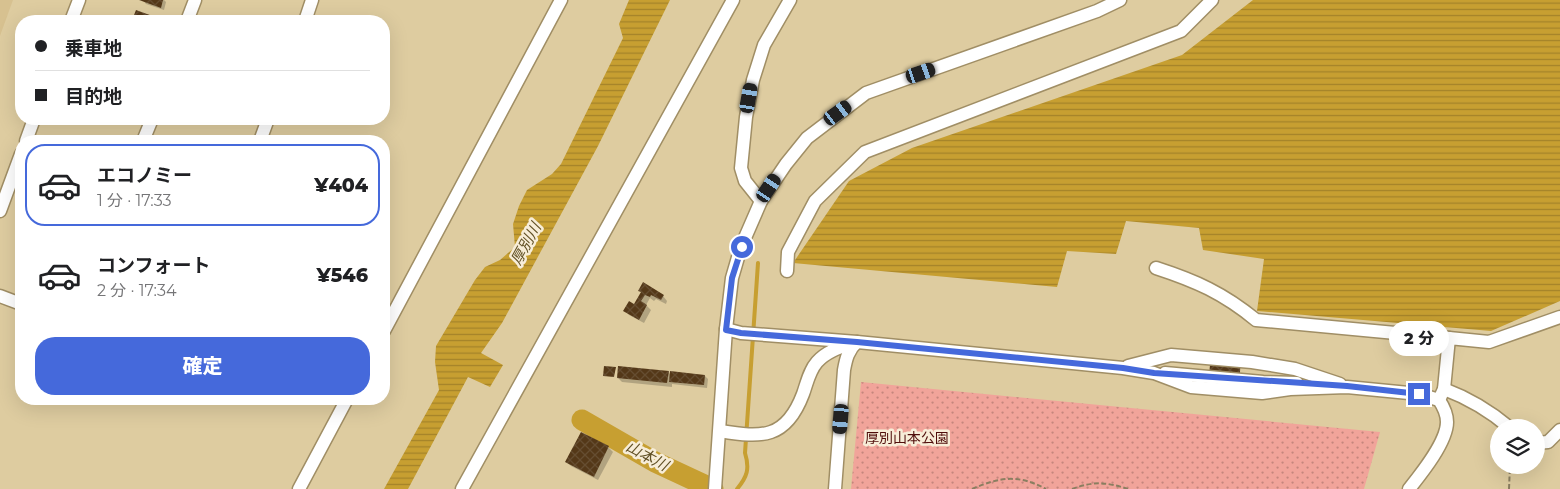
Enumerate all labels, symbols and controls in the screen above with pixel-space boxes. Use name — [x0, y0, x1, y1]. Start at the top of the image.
text: 乗車地 — [65, 37, 122, 60]
car — [904, 61, 937, 85]
car — [739, 82, 758, 114]
text: 目的地 — [65, 85, 122, 108]
car — [821, 98, 854, 128]
icon: car — [37, 163, 82, 208]
text: エコノミー — [97, 164, 192, 187]
car — [754, 171, 783, 205]
text: ¥404 — [314, 174, 368, 197]
text: 1 分 · 17:33 — [97, 191, 172, 210]
water label: 厚別川 — [506, 218, 546, 268]
route start — [731, 236, 753, 258]
icon: car — [37, 253, 82, 298]
text: コンフォート — [97, 254, 210, 277]
text: ¥546 — [317, 264, 368, 287]
text: 2 分 · 17:34 — [97, 281, 177, 300]
callout: 2 分 — [1389, 322, 1449, 356]
text: 2 分 — [1404, 329, 1434, 348]
button: 確定 — [35, 337, 370, 395]
route end — [1408, 383, 1430, 405]
car — [832, 403, 849, 435]
map controls — [1490, 419, 1545, 474]
button: layers — [1490, 419, 1545, 474]
park label: 厚別山本公園 — [865, 429, 949, 447]
water label: 山本川 — [623, 437, 673, 475]

